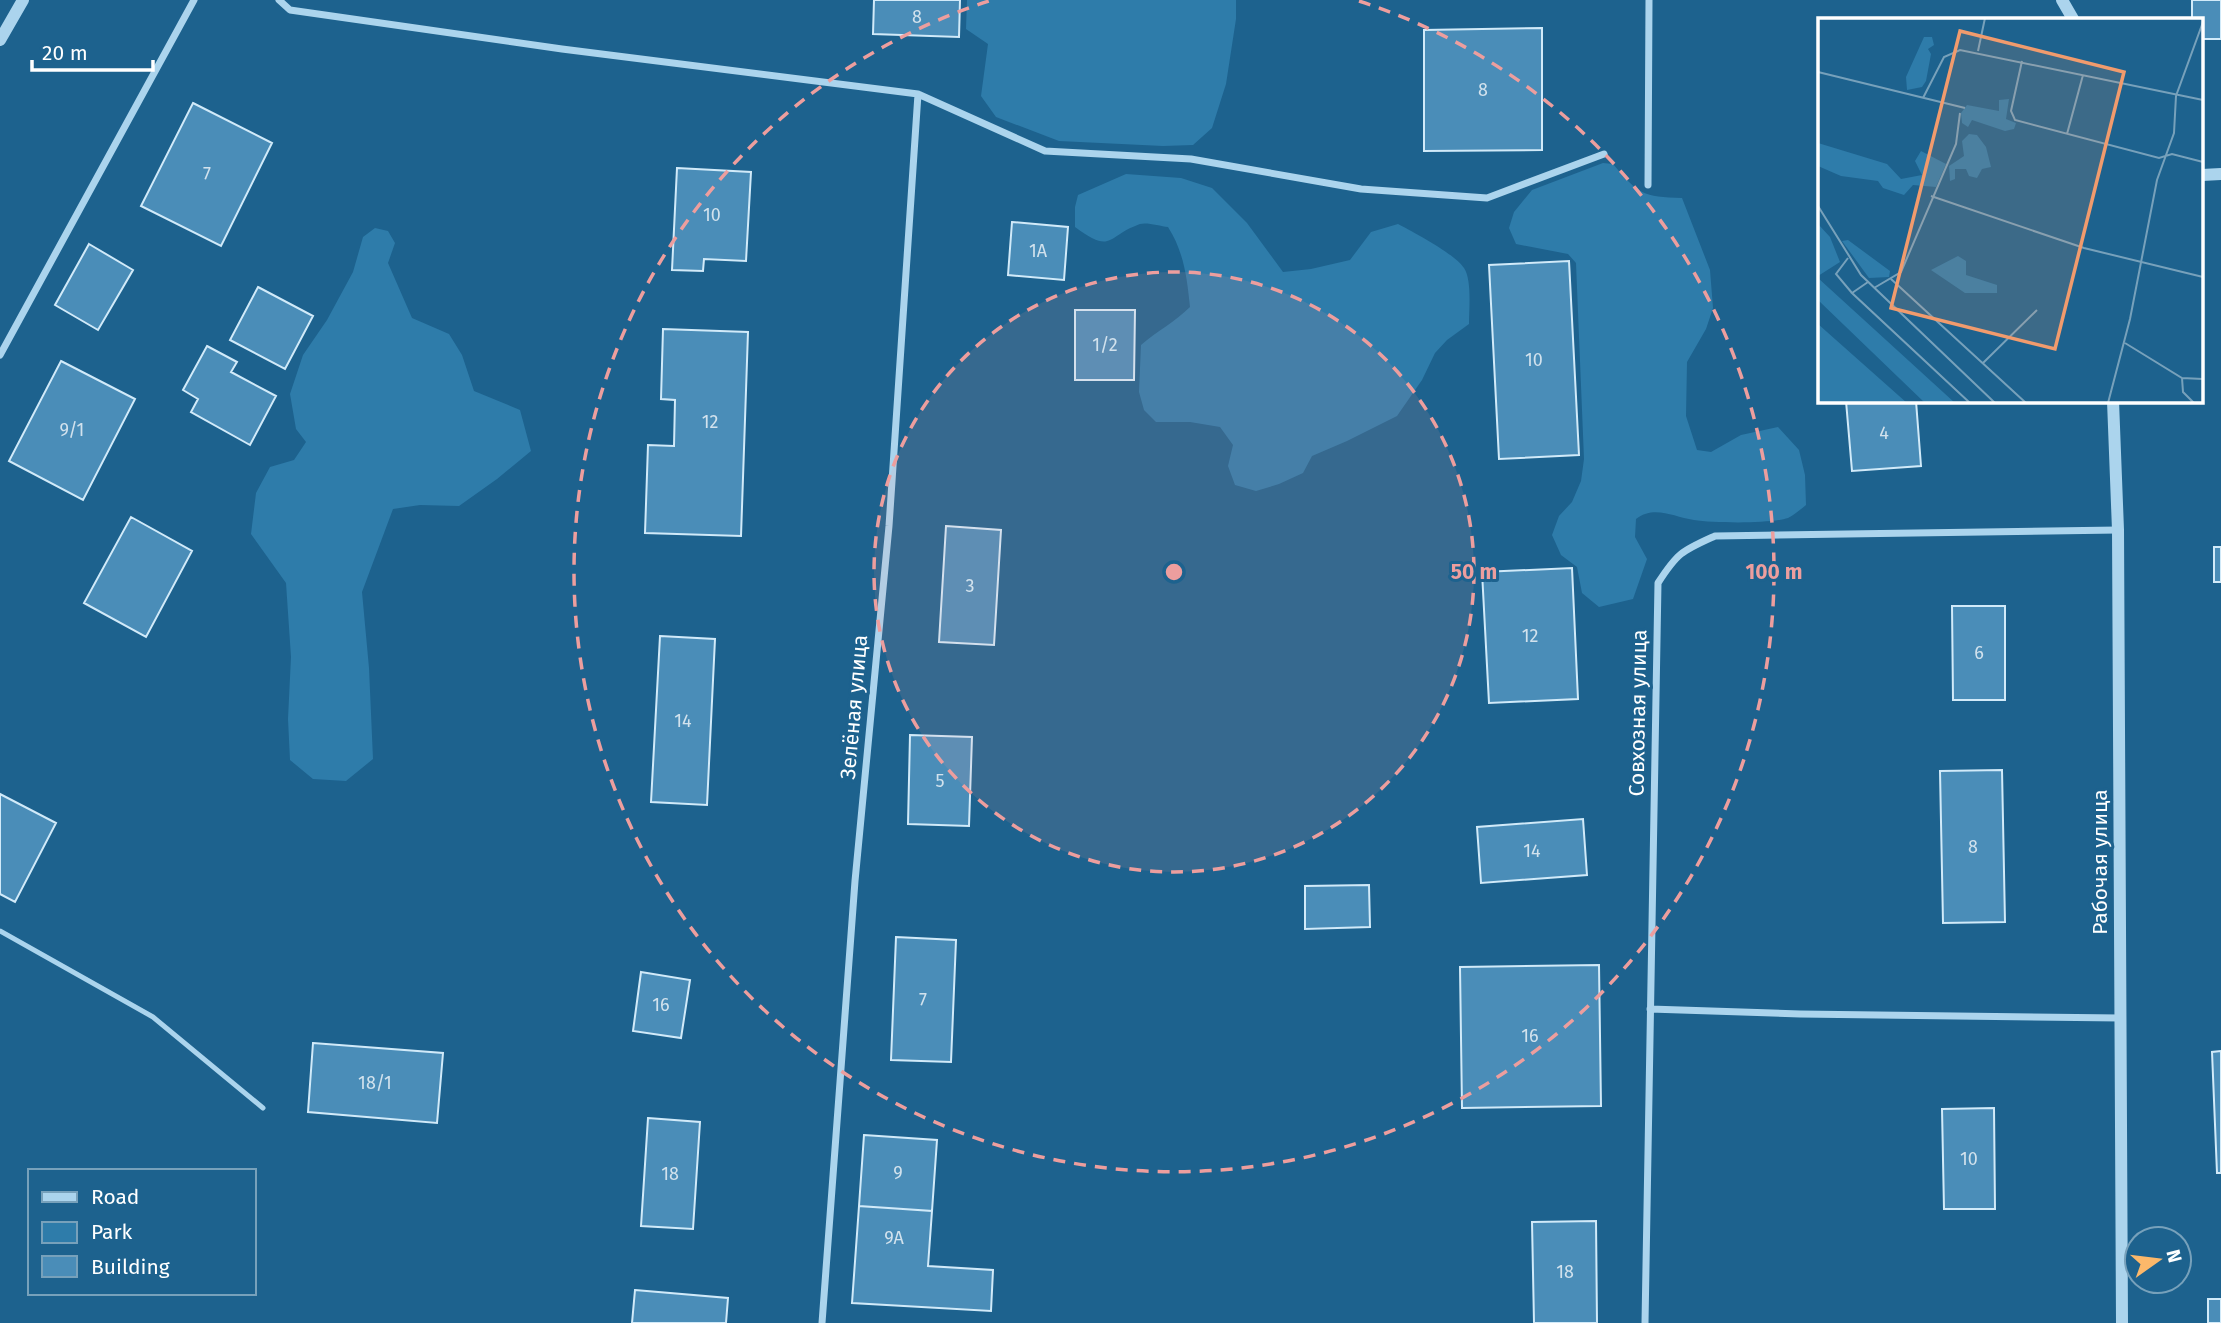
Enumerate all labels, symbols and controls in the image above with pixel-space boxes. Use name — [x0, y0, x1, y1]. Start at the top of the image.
house number: 8 — [912, 6, 922, 28]
inset map — [1818, 18, 2204, 402]
scale bar — [32, 28, 152, 72]
text: 20 m — [42, 40, 88, 66]
house number: 8 — [1478, 79, 1488, 101]
house number: 7 — [203, 163, 211, 185]
house number: 10 — [703, 204, 721, 226]
house number: 1А — [1029, 240, 1048, 262]
house number: 1/2 — [1092, 334, 1118, 356]
house number: 10 — [1525, 349, 1543, 371]
house number: 12 — [702, 411, 718, 433]
house number: 9/1 — [60, 419, 84, 441]
house number: 4 — [1879, 422, 1889, 444]
text: 50 m — [1451, 559, 1497, 585]
text: 100 m — [1745, 559, 1803, 585]
centre of rings — [1162, 560, 1186, 584]
house number: 3 — [966, 575, 974, 597]
house number: 12 — [1522, 625, 1538, 647]
street label: Совхозная улица — [1624, 629, 1652, 797]
street label: Зелёная улица — [835, 634, 873, 780]
house number: 6 — [1974, 642, 1984, 664]
house number: 14 — [674, 710, 692, 732]
house number: 5 — [935, 770, 945, 792]
street label: Рабочая улица — [2087, 789, 2113, 935]
house number: 8 — [1968, 836, 1978, 858]
house number: 14 — [1523, 840, 1541, 862]
house number: 7 — [919, 989, 927, 1011]
house number: 16 — [652, 994, 670, 1016]
house number: 16 — [1521, 1025, 1539, 1047]
house number: 18/1 — [358, 1072, 392, 1094]
house number: 10 — [1960, 1148, 1978, 1170]
house number: 9 — [893, 1162, 903, 1184]
house number: 18 — [661, 1163, 679, 1185]
legend — [28, 1169, 256, 1295]
text: Road — [91, 1184, 139, 1210]
text: Park — [91, 1219, 133, 1245]
north arrow — [2123, 1225, 2193, 1295]
house number: 9А — [884, 1227, 904, 1249]
text: N — [2161, 1247, 2187, 1265]
text: Building — [91, 1254, 170, 1280]
house number: 18 — [1556, 1261, 1574, 1283]

